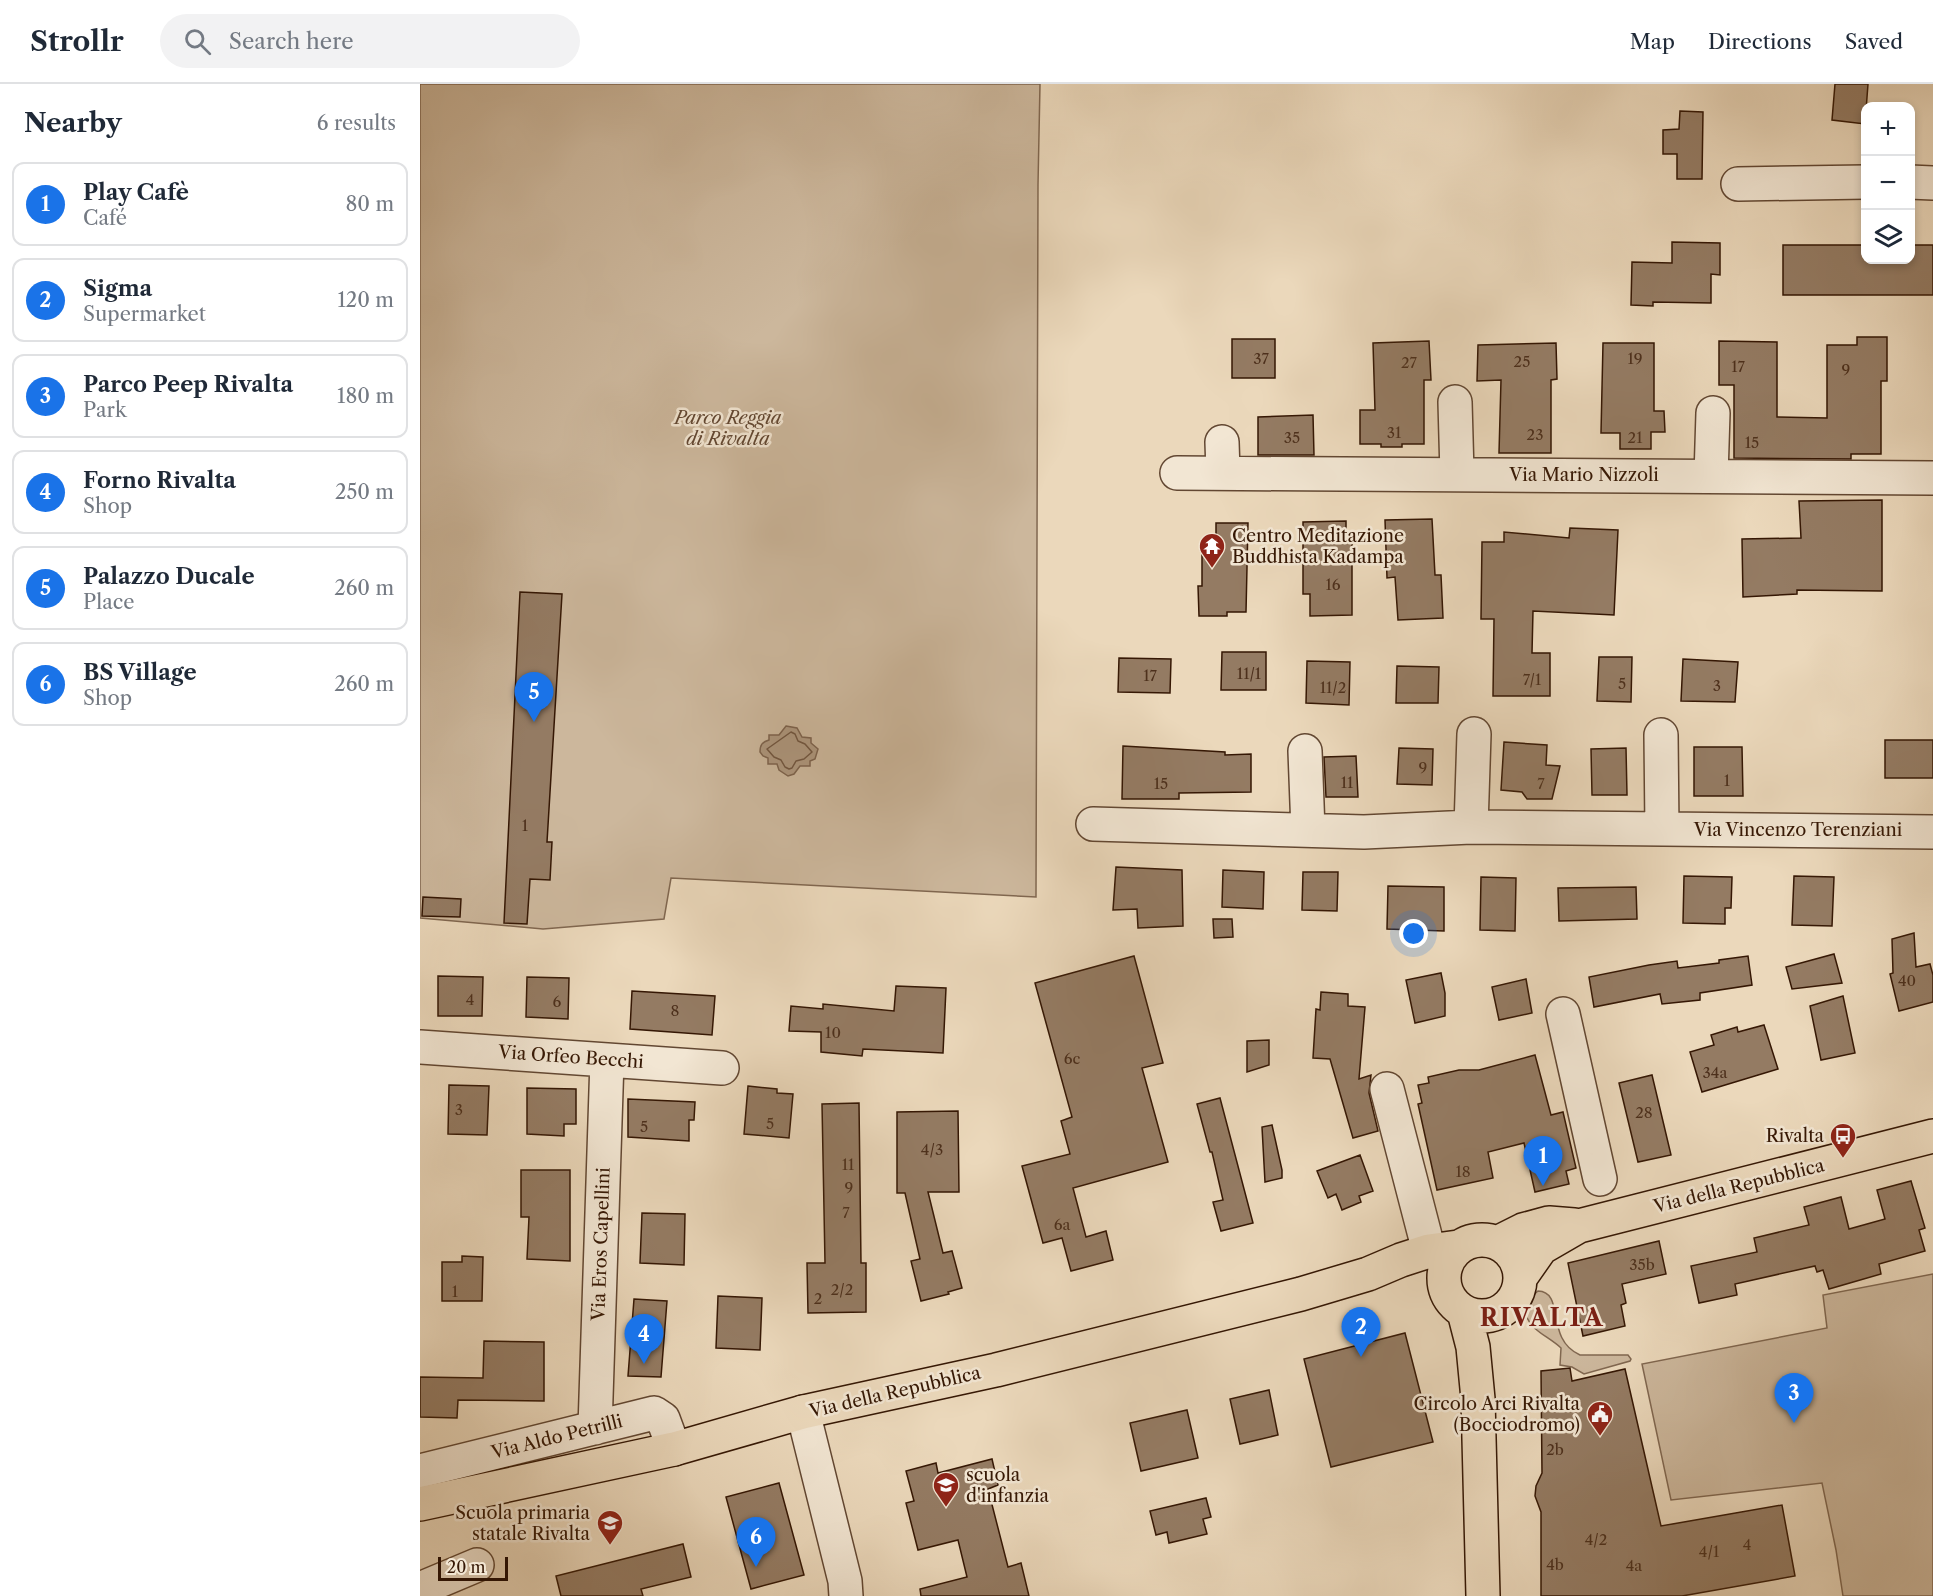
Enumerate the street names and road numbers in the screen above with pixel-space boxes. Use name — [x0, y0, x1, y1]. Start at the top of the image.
street label: Via Mario Nizzoli — [1508, 464, 1659, 486]
street label: Via Vincenzo Terenziani — [1693, 819, 1903, 841]
street label: Via Orfeo Becchi — [497, 1041, 645, 1073]
street label: Via della Repubblica — [1650, 1154, 1827, 1218]
street label: Via Eros Capellini — [587, 1166, 615, 1322]
street label: Via della Repubblica — [806, 1361, 983, 1423]
street label: Via Aldo Petrilli — [488, 1410, 625, 1464]

